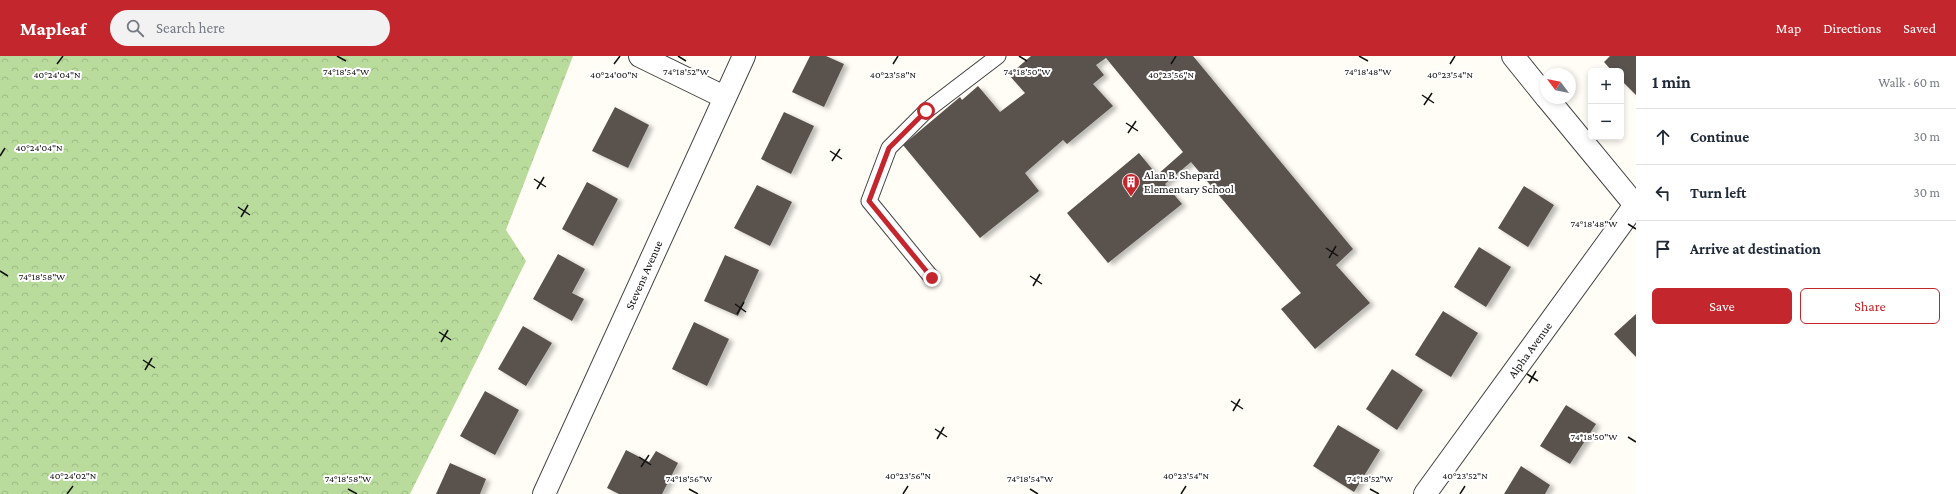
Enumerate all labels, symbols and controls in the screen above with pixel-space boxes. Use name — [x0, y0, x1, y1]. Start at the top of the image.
search box — [110, 10, 390, 46]
icon: search — [124, 17, 146, 39]
text: Mapleaf — [20, 18, 86, 39]
text: Search here — [156, 20, 225, 36]
text: Map — [1776, 20, 1801, 36]
text: Directions — [1823, 20, 1881, 36]
text: Saved — [1903, 20, 1936, 36]
text: 74°18'54"W — [323, 66, 370, 77]
text: 74°18'52"W — [663, 66, 710, 77]
text: 74°18'50"W — [1004, 66, 1051, 77]
text: 74°18'48"W — [1345, 66, 1392, 77]
north arrow — [1540, 68, 1576, 104]
map controls — [1588, 68, 1624, 140]
button: + — [1588, 68, 1624, 104]
text: 40°24'04"N — [33, 69, 81, 80]
text: 40°24'00"N — [590, 69, 638, 80]
text: 40°23'58"N — [870, 69, 917, 80]
text: 40°23'56"N — [1148, 69, 1194, 80]
text: 40°23'54"N — [1427, 69, 1473, 80]
text: 1 min — [1652, 73, 1691, 92]
text: Walk · 60 m — [1878, 75, 1940, 90]
route start — [917, 102, 935, 120]
button: − — [1588, 104, 1624, 140]
icon: ahead — [1652, 126, 1674, 148]
text: Continue — [1690, 129, 1749, 145]
text: 30 m — [1914, 129, 1940, 144]
text: 40°24'04"N — [15, 142, 63, 153]
place label: Alan B. Shepard Elementary School — [1144, 168, 1234, 196]
building icon: Alan B. Shepard Elementary School — [1121, 172, 1141, 197]
icon: left — [1652, 182, 1674, 204]
text: Turn left — [1690, 185, 1746, 201]
text: 30 m — [1914, 185, 1940, 200]
text: 74°18'48"W — [1571, 218, 1618, 229]
street label: Stevens Avenue — [623, 238, 665, 312]
icon: arrive — [1652, 238, 1674, 260]
text: Arrive at destination — [1690, 241, 1821, 257]
route end — [923, 269, 941, 287]
text: 74°18'58"W — [19, 271, 66, 282]
button: Save — [1652, 288, 1792, 324]
button: Share — [1800, 288, 1940, 324]
street label: Alpha Avenue — [1505, 319, 1555, 381]
text: 74°18'50"W — [1571, 431, 1618, 442]
text: 40°24'02"N — [50, 470, 97, 481]
text: 40°23'56"N — [885, 470, 931, 481]
text: 40°23'54"N — [1163, 470, 1209, 481]
text: 40°23'52"N — [1442, 470, 1488, 481]
text: 74°18'58"W — [325, 473, 372, 484]
text: 74°18'56"W — [666, 473, 713, 484]
text: 74°18'54"W — [1007, 473, 1054, 484]
text: 74°18'52"W — [1347, 473, 1394, 484]

